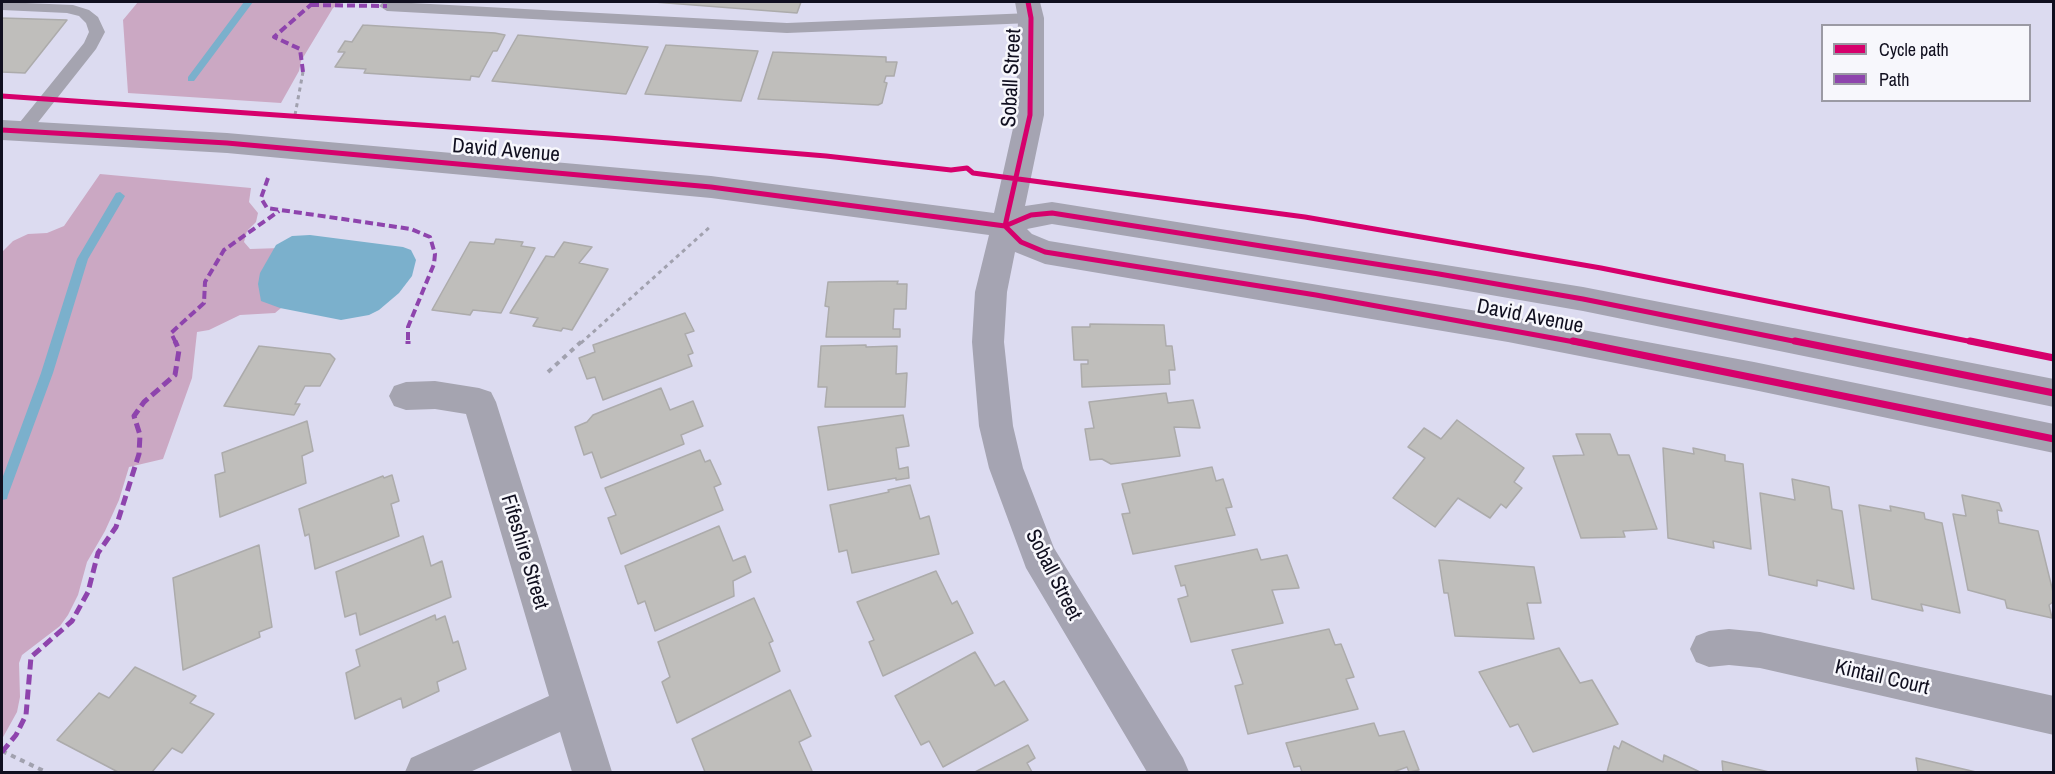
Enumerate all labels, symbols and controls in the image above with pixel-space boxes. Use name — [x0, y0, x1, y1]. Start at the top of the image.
legend — [1821, 24, 2031, 102]
street label: Soball Street — [997, 28, 1027, 128]
text: Cycle path — [1879, 37, 1949, 62]
text: Path — [1879, 67, 1909, 92]
street label: David Avenue — [451, 134, 561, 168]
street label: David Avenue — [1475, 294, 1585, 340]
street label: Fifeshire Street — [495, 492, 553, 612]
street label: Soball Street — [1019, 525, 1087, 625]
street label: Kintail Court — [1833, 655, 1931, 701]

